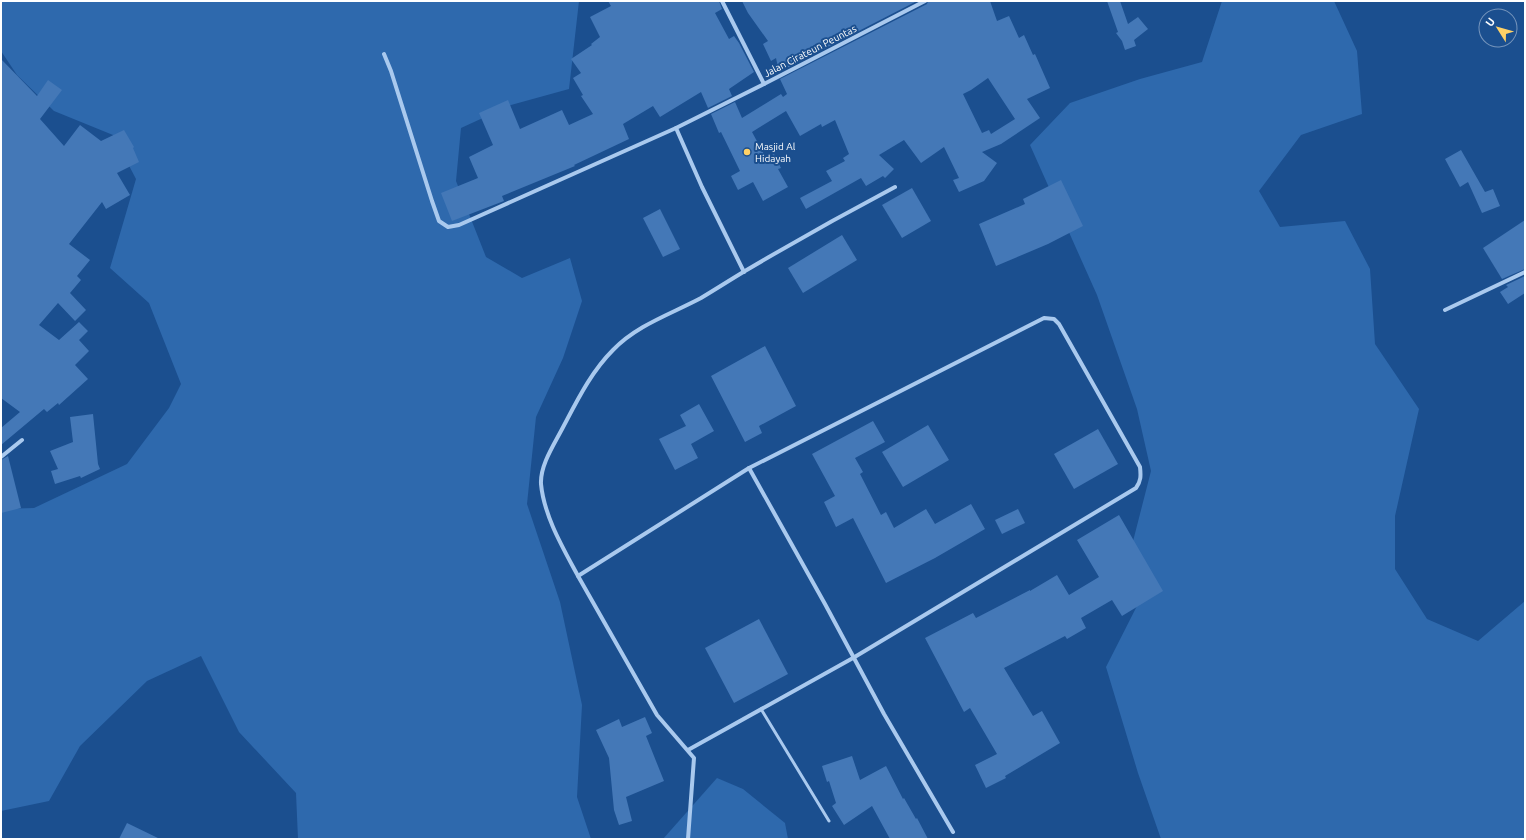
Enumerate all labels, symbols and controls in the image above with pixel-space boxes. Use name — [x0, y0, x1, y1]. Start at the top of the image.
north arrow — [1478, 8, 1518, 48]
text: U — [1483, 15, 1497, 29]
street label: Jalan Cirateun Peuntas — [762, 23, 858, 79]
place label: Masjid Al Hidayah — [755, 141, 796, 164]
marker: Masjid Al Hidayah — [742, 147, 752, 157]

